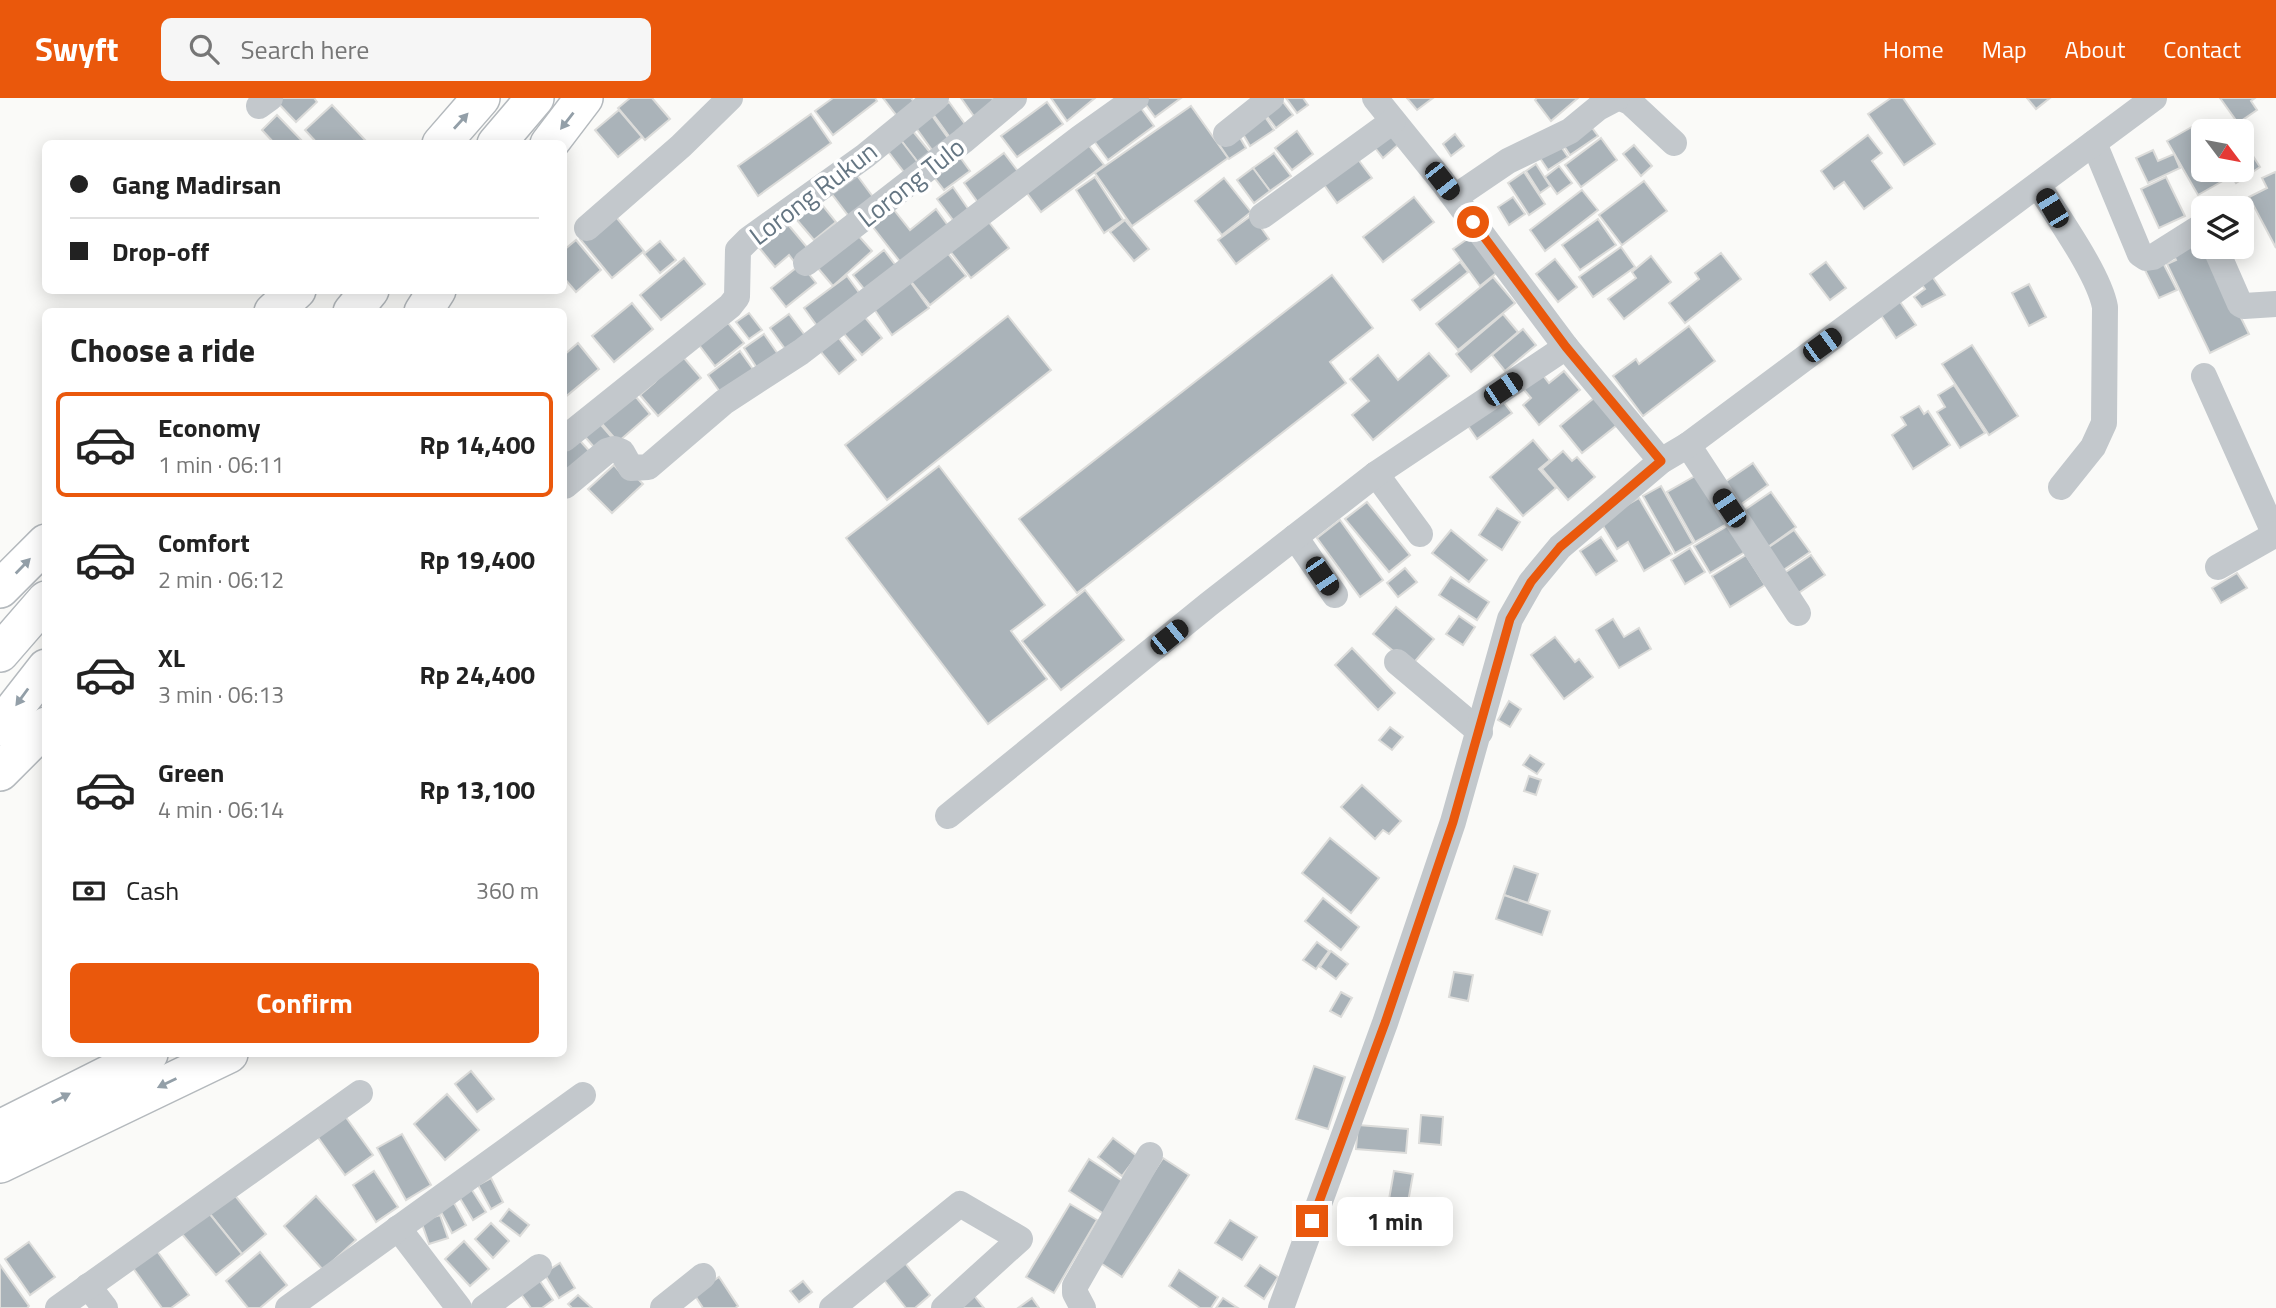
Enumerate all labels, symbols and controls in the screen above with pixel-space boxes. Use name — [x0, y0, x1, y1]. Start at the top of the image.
search box — [161, 18, 651, 81]
text: Swyft — [35, 24, 119, 74]
icon: search — [185, 30, 223, 68]
text: Search here — [241, 30, 369, 69]
text: Home — [1883, 31, 1944, 67]
text: Map — [1982, 31, 2027, 67]
text: About — [2065, 31, 2125, 67]
text: Contact — [2163, 31, 2241, 67]
one-way arrow — [559, 111, 574, 129]
one-way arrow — [453, 112, 469, 130]
north arrow — [2191, 119, 2254, 182]
map controls — [2191, 119, 2254, 259]
street label: Lorong Tulo — [849, 128, 973, 236]
street label: Lorong Rukun — [741, 132, 885, 254]
car — [1421, 158, 1464, 204]
text: Gang Madirsan — [112, 165, 281, 204]
car — [2033, 185, 2072, 231]
button: layers — [2191, 196, 2254, 259]
route start — [1457, 206, 1489, 238]
text: Drop-off — [112, 232, 209, 271]
car — [1799, 324, 1846, 366]
text: Choose a ride — [70, 326, 255, 374]
car — [1480, 369, 1527, 409]
text: Economy — [158, 408, 260, 447]
icon: car — [74, 413, 137, 476]
text: Rp 14,400 — [419, 425, 535, 464]
text: 1 min · 06:11 — [158, 447, 284, 482]
car — [1709, 485, 1750, 531]
text: Comfort — [158, 523, 250, 562]
icon: car — [74, 528, 137, 591]
text: Rp 19,400 — [419, 540, 535, 579]
car — [1302, 553, 1343, 599]
one-way arrow — [14, 558, 30, 575]
text: 2 min · 06:12 — [158, 562, 284, 597]
car — [1147, 616, 1192, 658]
text: XL — [158, 638, 185, 677]
icon: car — [74, 643, 137, 706]
text: Rp 24,400 — [419, 655, 535, 694]
text: 3 min · 06:13 — [158, 677, 284, 712]
one-way arrow — [15, 688, 29, 706]
text: Green — [158, 753, 224, 792]
icon: car — [74, 758, 137, 821]
text: Rp 13,100 — [419, 770, 535, 809]
text: 4 min · 06:14 — [158, 792, 284, 827]
text: Cash — [126, 871, 179, 910]
icon: cash — [70, 872, 108, 910]
text: 360 m — [476, 873, 539, 908]
button: Confirm — [70, 963, 539, 1043]
one-way arrow — [157, 1078, 177, 1089]
one-way arrow — [51, 1093, 71, 1104]
callout: 1 min — [1336, 1196, 1452, 1246]
text: 1 min — [1367, 1204, 1423, 1239]
route end — [1296, 1205, 1328, 1237]

